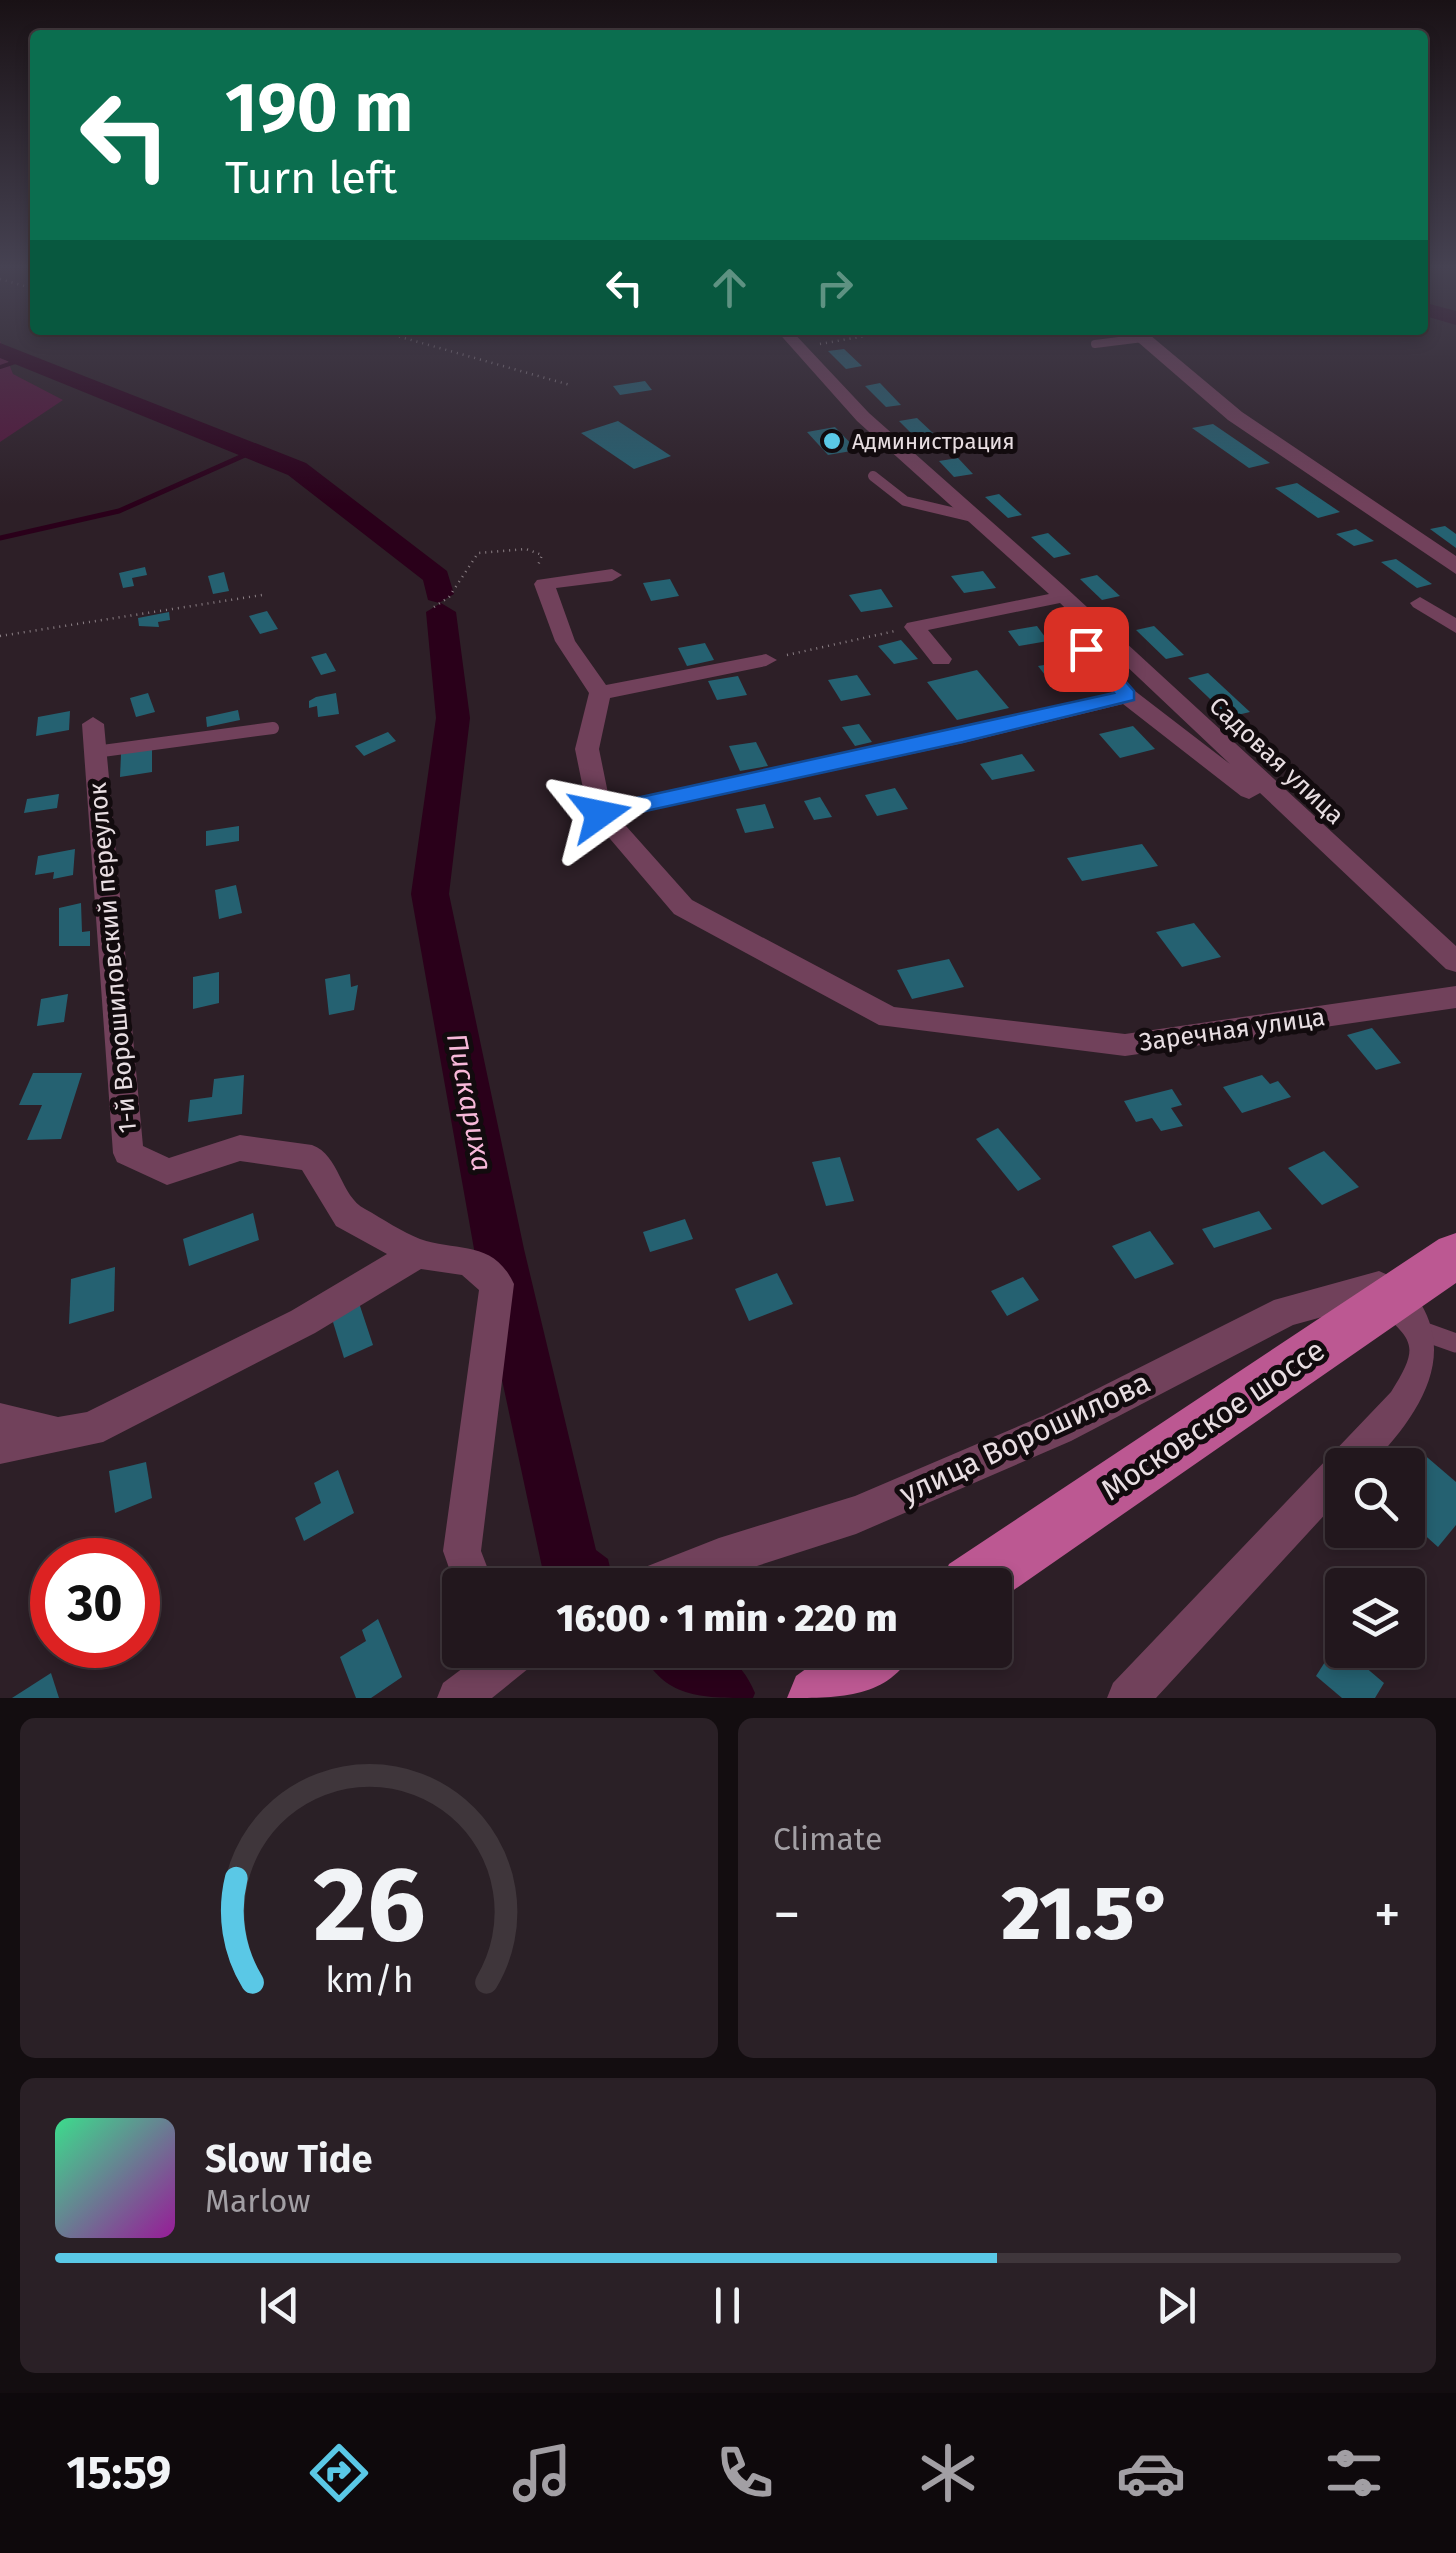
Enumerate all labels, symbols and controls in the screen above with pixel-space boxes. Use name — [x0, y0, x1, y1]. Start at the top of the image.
text: 190 m — [225, 66, 413, 150]
icon: left — [60, 70, 190, 200]
text: Turn left — [225, 151, 397, 205]
icon: left — [597, 260, 652, 315]
icon: ahead — [702, 260, 757, 315]
icon: right — [807, 260, 862, 315]
place label: Администрация — [852, 428, 1015, 455]
marker: Администрация — [821, 430, 843, 452]
pin — [1044, 607, 1129, 692]
icon: arrive — [1059, 622, 1114, 677]
street label: Садовая улица — [1203, 691, 1350, 831]
position arrow — [548, 762, 652, 866]
street label: 1-й Ворошиловский переулок — [83, 781, 143, 1135]
street label: Заречная улица — [1137, 1002, 1327, 1058]
water label: Пискариха — [440, 1030, 499, 1174]
street label: Московское шоссе — [1095, 1332, 1331, 1508]
street label: улица Ворошилова — [894, 1364, 1156, 1512]
map controls — [1325, 1448, 1425, 1668]
button: search — [1325, 1448, 1425, 1548]
speed limit sign: 30 — [30, 1538, 160, 1668]
button: layers — [1325, 1568, 1425, 1668]
text: 16:00 · 1 min · 220 m — [556, 1595, 898, 1641]
text: Climate — [773, 1820, 882, 1858]
text: 26 — [313, 1843, 425, 1968]
text: 21.5° — [1001, 1869, 1173, 1959]
text: − — [773, 1882, 801, 1948]
text: + — [1374, 1882, 1401, 1948]
text: km/h — [325, 1959, 413, 2001]
text: Slow Tide — [205, 2136, 373, 2182]
text: Marlow — [205, 2182, 311, 2220]
icon: previous — [252, 2278, 307, 2333]
icon: pause — [700, 2278, 755, 2333]
icon: next — [1149, 2278, 1204, 2333]
icon: directions — [304, 2438, 374, 2508]
icon: music — [507, 2438, 577, 2508]
icon: phone — [710, 2438, 780, 2508]
icon: climate — [913, 2438, 983, 2508]
icon: car — [1116, 2438, 1186, 2508]
icon: filters — [1319, 2438, 1389, 2508]
text: 15:59 — [67, 2446, 171, 2500]

